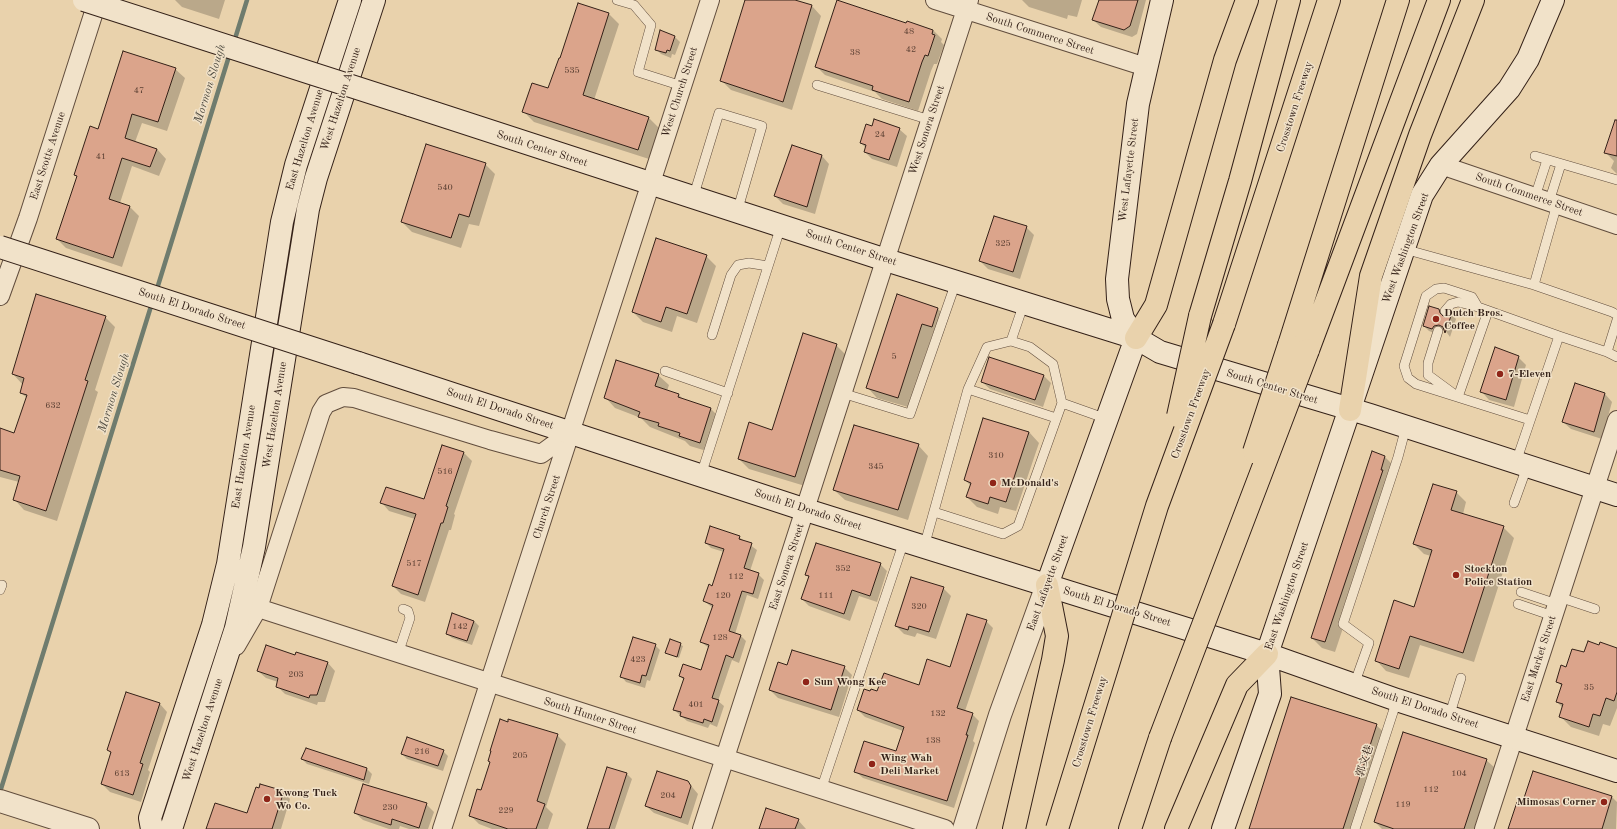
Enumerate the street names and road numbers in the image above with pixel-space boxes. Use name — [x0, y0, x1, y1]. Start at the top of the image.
street label: South Commerce Street — [984, 10, 1096, 58]
street label: West Church Street — [659, 45, 701, 139]
street label: West Hazelton Avenue — [318, 46, 364, 152]
street label: Crosstown Freeway — [1274, 60, 1316, 154]
street label: West Sonora Street — [906, 84, 948, 176]
street label: East Hazelton Avenue — [283, 88, 327, 192]
street label: East Scotts Avenue — [27, 110, 69, 202]
street label: West Lafayette Street — [1116, 117, 1142, 223]
street label: South Center Street — [495, 128, 589, 170]
street label: South Commerce Street — [1473, 170, 1585, 220]
street label: West Washington Street — [1380, 191, 1432, 305]
street label: South Center Street — [804, 227, 898, 269]
street label: South El Dorado Street — [137, 285, 247, 333]
street label: West Hazelton Avenue — [260, 361, 290, 469]
street label: Crosstown Freeway — [1169, 367, 1213, 461]
street label: South Center Street — [1225, 367, 1319, 407]
street label: South El Dorado Street — [445, 385, 555, 433]
street label: East Hazelton Avenue — [229, 404, 259, 510]
street label: Church Street — [530, 473, 564, 541]
street label: South El Dorado Street — [753, 486, 863, 534]
street label: East Sonora Street — [767, 522, 807, 612]
street label: East Lafayette Street — [1024, 533, 1072, 633]
street label: East Washington Street — [1262, 540, 1312, 652]
street label: South El Dorado Street — [1061, 584, 1173, 630]
street label: East Market Street — [1519, 614, 1559, 704]
street label: Crosstown Freeway — [1070, 675, 1110, 769]
street label: West Hazelton Avenue — [180, 677, 226, 783]
street label: South El Dorado Street — [1370, 684, 1480, 732]
street label: South Hunter Street — [542, 695, 638, 737]
street label: 郭文巷 — [1354, 743, 1376, 779]

